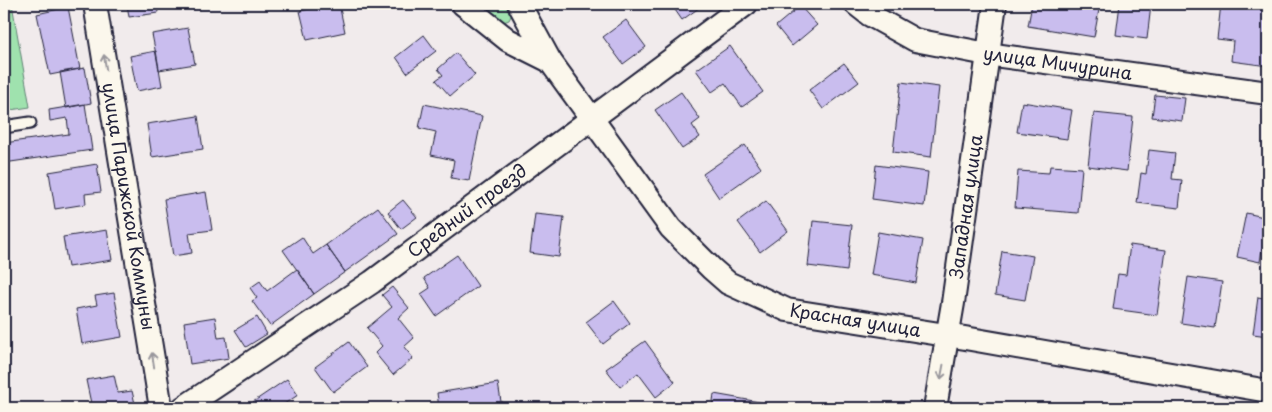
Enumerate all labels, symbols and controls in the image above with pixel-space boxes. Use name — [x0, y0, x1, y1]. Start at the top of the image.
street label: улица Мичурина — [982, 39, 1135, 86]
one-way arrow — [99, 54, 109, 70]
street label: улица Парижской Коммуны — [96, 80, 163, 332]
street label: Западная улица — [942, 132, 989, 280]
street label: Средний проезд — [401, 156, 532, 263]
street label: Красная улица — [788, 296, 924, 343]
one-way arrow — [148, 352, 158, 368]
one-way arrow — [936, 363, 946, 379]

